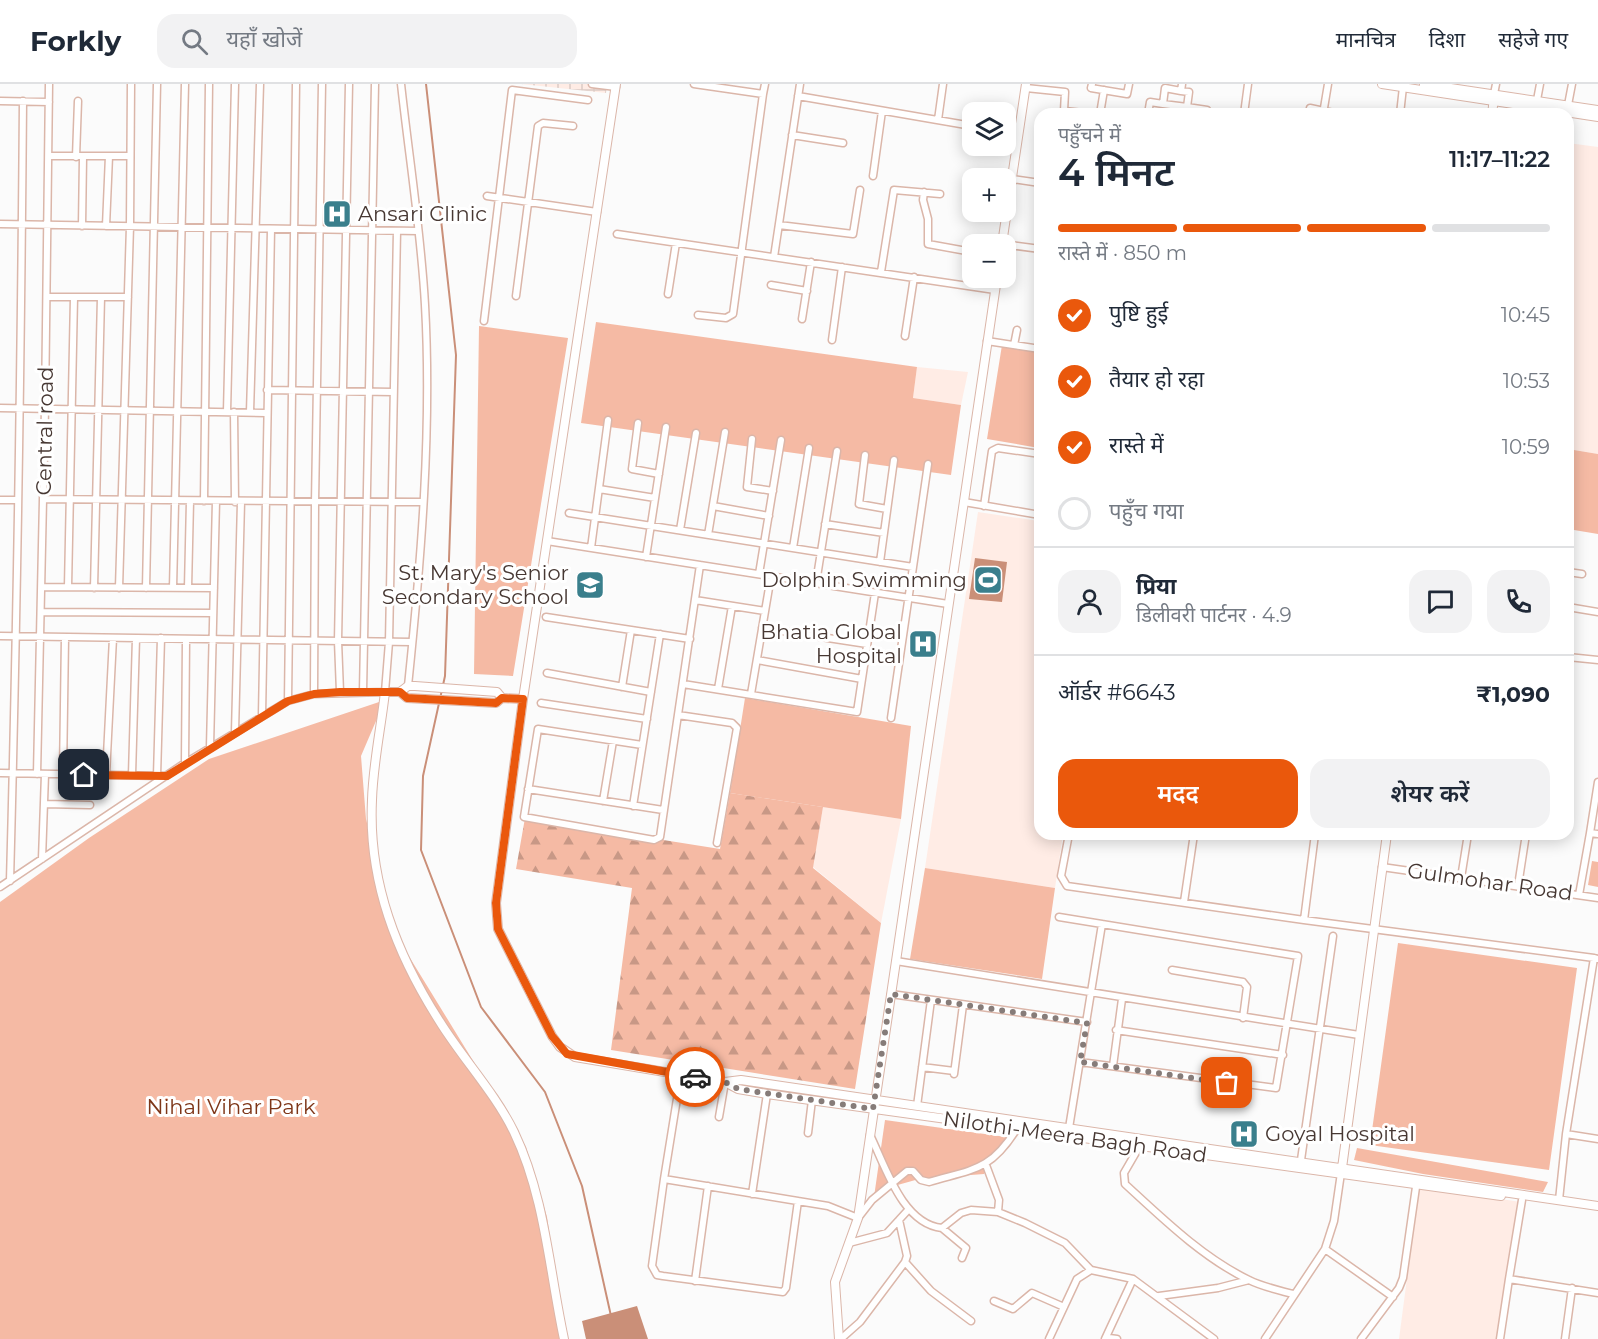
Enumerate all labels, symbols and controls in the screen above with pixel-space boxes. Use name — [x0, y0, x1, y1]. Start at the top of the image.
search box — [157, 14, 577, 68]
text: Forkly — [30, 24, 121, 58]
icon: search — [178, 25, 211, 58]
text: यहाँ खोजें — [226, 26, 302, 53]
text: मानचित्र — [1336, 27, 1396, 52]
text: दिशा — [1429, 27, 1465, 52]
text: सहेजे गए — [1498, 27, 1568, 52]
map controls — [962, 102, 1016, 288]
button: layers — [962, 102, 1016, 156]
text: पहुँचने में — [1058, 123, 1121, 147]
text: 11:17–11:22 — [1449, 146, 1550, 173]
text: 4 मिनट — [1058, 148, 1174, 196]
button: + — [962, 168, 1016, 222]
hospital icon: Ansari Clinic — [321, 198, 353, 230]
place label: Ansari Clinic — [358, 201, 487, 226]
button: − — [962, 234, 1016, 288]
text: रास्ते में · 850 m — [1058, 241, 1187, 265]
icon: check — [1058, 299, 1091, 332]
text: पुष्टि हुई — [1109, 300, 1168, 327]
text: 10:45 — [1501, 303, 1550, 327]
icon: check — [1058, 365, 1091, 398]
street label: Central road — [31, 366, 58, 496]
text: तैयार हो रहा — [1109, 366, 1204, 393]
text: 10:53 — [1503, 369, 1550, 393]
icon: check — [1058, 431, 1091, 464]
text: रास्ते में — [1109, 432, 1164, 459]
text: 10:59 — [1502, 435, 1550, 459]
text: पहुँच गया — [1109, 498, 1184, 525]
place label: St. Mary's Senior Secondary School — [382, 560, 569, 609]
sports icon: Dolphin Swimming — [972, 564, 1004, 596]
place label: Dolphin Swimming — [761, 567, 967, 592]
school or university icon: St. Mary's Senior Secondary School — [574, 569, 606, 601]
button: person — [1058, 570, 1121, 633]
button: chat — [1409, 570, 1472, 633]
button: phone — [1487, 570, 1550, 633]
text: प्रिया — [1136, 573, 1176, 600]
text: डिलीवरी पार्टनर · 4.9 — [1136, 603, 1292, 627]
place label: Bhatia Global Hospital — [760, 619, 902, 668]
hospital icon: Bhatia Global Hospital — [907, 628, 939, 660]
text: ऑर्डर #6643 — [1058, 679, 1176, 706]
text: ₹1,090 — [1476, 681, 1550, 708]
pin — [58, 749, 109, 800]
icon: home — [67, 758, 100, 791]
button: मदद — [1058, 759, 1298, 828]
button: शेयर करें — [1310, 759, 1550, 828]
street label: Gulmohar Road — [1406, 858, 1574, 905]
courier — [665, 1047, 725, 1107]
pin — [1201, 1057, 1252, 1108]
icon: car — [679, 1061, 712, 1094]
icon: bag — [1210, 1066, 1243, 1099]
park label: Nihal Vihar Park — [147, 1094, 316, 1119]
street label: Nilothi-Meera Bagh Road — [942, 1106, 1209, 1167]
hospital icon: Goyal Hospital — [1228, 1118, 1260, 1150]
place label: Goyal Hospital — [1265, 1121, 1415, 1146]

